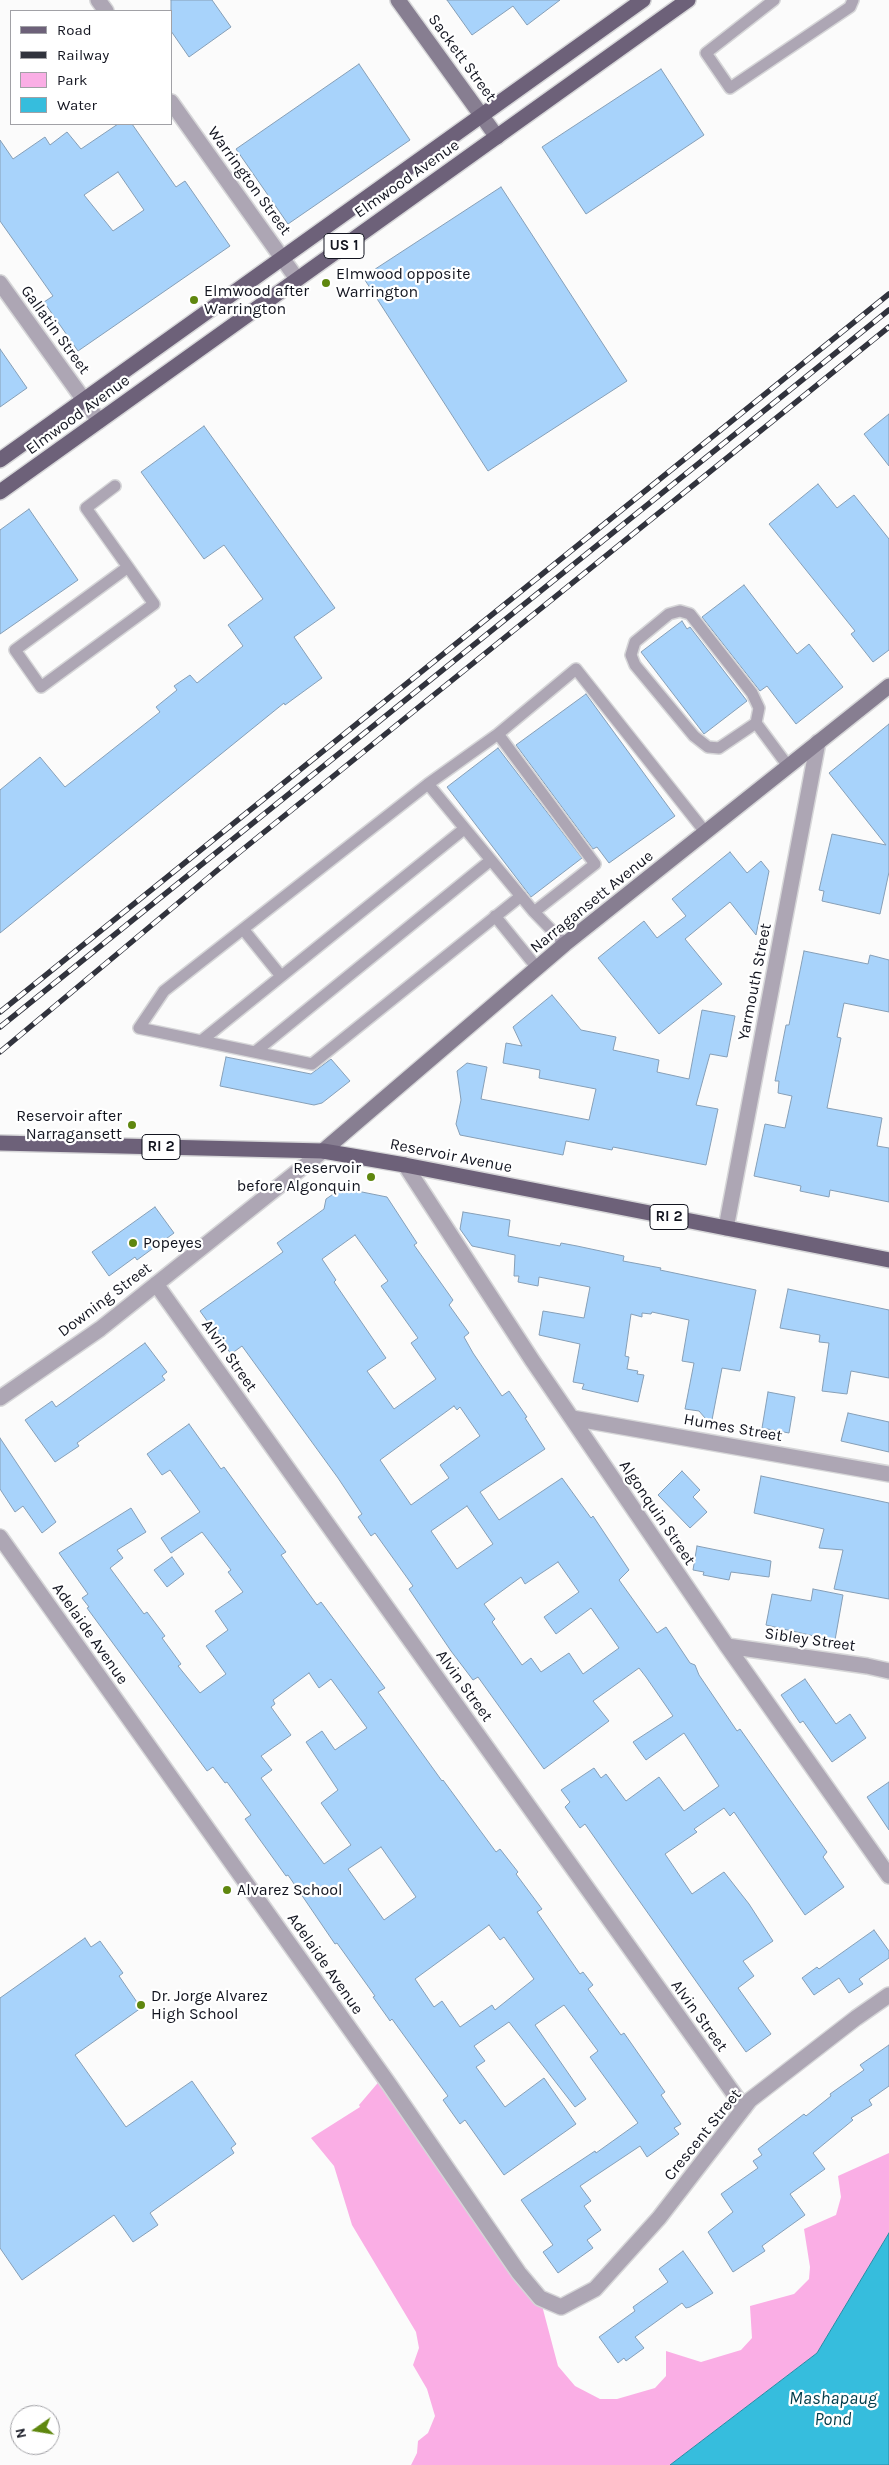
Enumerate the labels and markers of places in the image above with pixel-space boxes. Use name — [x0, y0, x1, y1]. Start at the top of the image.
place label: Elmwood opposite Warrington — [336, 264, 470, 302]
marker: Elmwood opposite Warrington — [320, 277, 332, 289]
place label: Elmwood after Warrington — [204, 281, 309, 319]
marker: Elmwood after Warrington — [188, 294, 200, 306]
place label: Reservoir after Narragansett — [16, 1106, 122, 1144]
marker: Reservoir after Narragansett — [126, 1119, 138, 1131]
place label: Reservoir before Algonquin — [237, 1158, 361, 1196]
marker: Reservoir before Algonquin — [365, 1171, 377, 1183]
place label: Popeyes — [143, 1233, 202, 1253]
marker: Popeyes — [127, 1237, 139, 1249]
place label: Alvarez School — [237, 1880, 342, 1900]
marker: Alvarez School — [221, 1884, 233, 1896]
place label: Dr. Jorge Alvarez High School — [151, 1986, 268, 2024]
marker: Dr. Jorge Alvarez High School — [135, 1999, 147, 2011]

